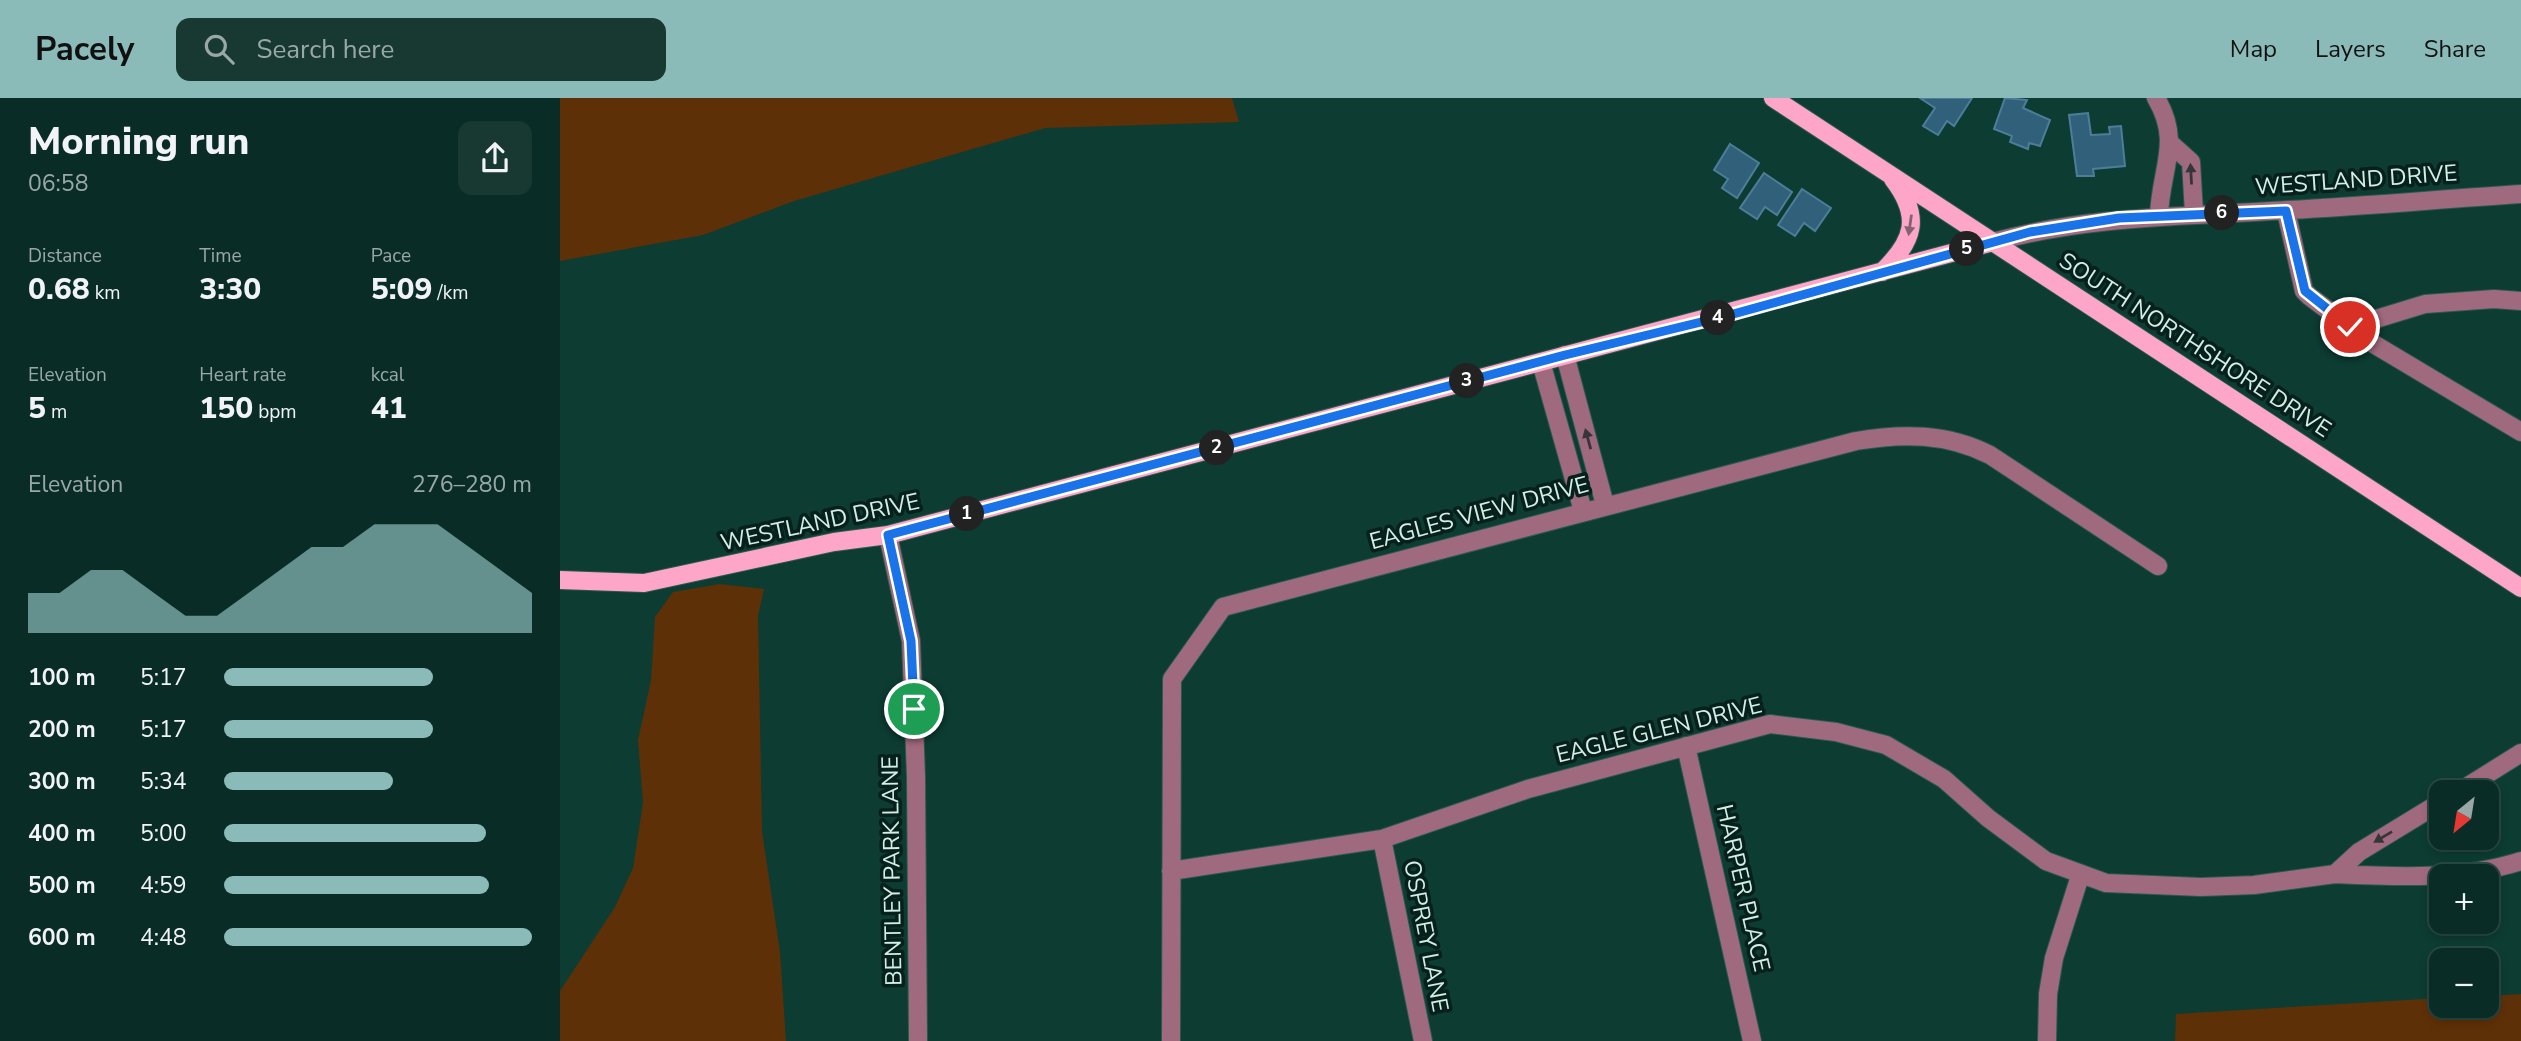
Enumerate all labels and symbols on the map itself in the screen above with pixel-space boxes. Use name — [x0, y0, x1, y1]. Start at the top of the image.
street label: WESTLAND DRIVE — [2254, 157, 2458, 203]
one-way arrow — [2186, 163, 2197, 185]
pin: 6 — [2204, 195, 2240, 230]
one-way arrow — [1904, 214, 1915, 236]
pin: 5 — [1950, 232, 1984, 266]
street label: SOUTH NORTHSHORE DRIVE — [2053, 245, 2337, 445]
pin — [2320, 297, 2380, 357]
pin: 4 — [1700, 300, 1736, 336]
pin: 3 — [1450, 364, 1485, 398]
one-way arrow — [1582, 428, 1592, 449]
pin: 2 — [1200, 430, 1234, 466]
street label: EAGLES VIEW DRIVE — [1366, 469, 1592, 557]
street label: WESTLAND DRIVE — [718, 486, 922, 558]
pin: 1 — [950, 496, 984, 532]
pin — [884, 679, 944, 739]
street label: EAGLE GLEN DRIVE — [1553, 689, 1765, 771]
street label: BENTLEY PARK LANE — [874, 756, 910, 986]
north arrow — [2429, 780, 2499, 850]
street label: HARPER PLACE — [1709, 801, 1777, 975]
one-way arrow — [2373, 831, 2392, 843]
street label: OSPREY LANE — [1396, 858, 1456, 1014]

